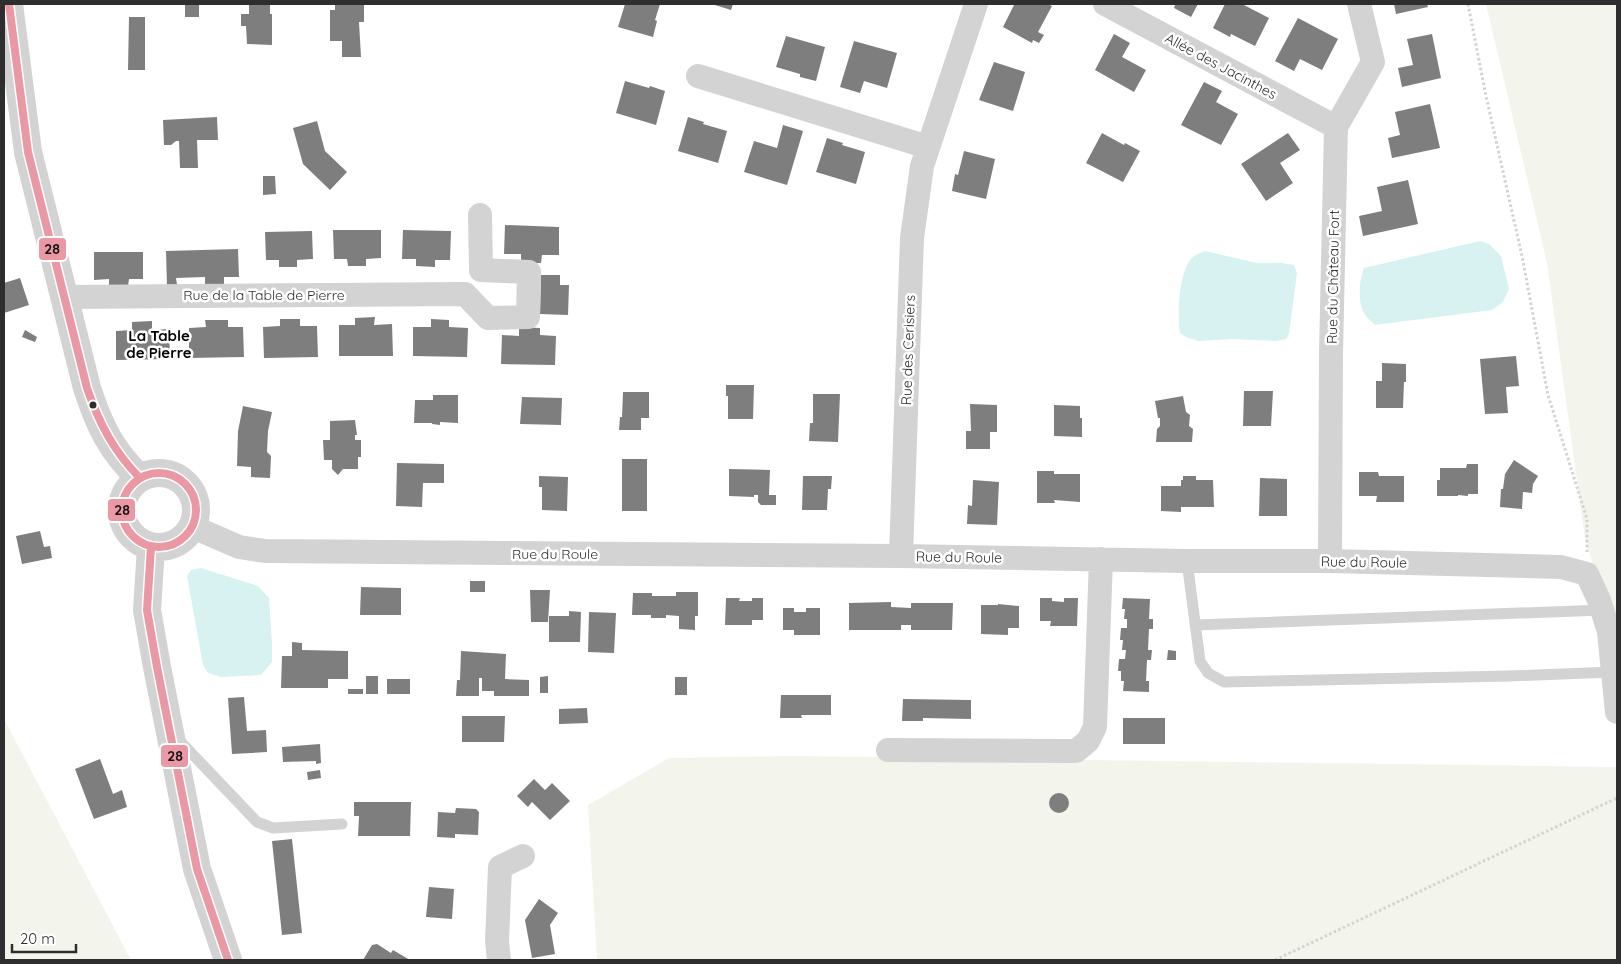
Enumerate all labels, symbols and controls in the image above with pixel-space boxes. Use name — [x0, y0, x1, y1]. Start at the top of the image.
street label: Allée des Jacinthes — [1162, 29, 1280, 103]
street label: Rue du Château Fort — [1323, 210, 1343, 344]
line badge: 28 — [38, 237, 67, 261]
text: 28 — [44, 240, 60, 258]
street label: Rue de la Table de Pierre — [183, 286, 345, 304]
street label: Rue des Cerisiers — [897, 294, 919, 406]
district label: La Table de Pierre — [126, 326, 192, 362]
unlabelled marker — [88, 400, 98, 410]
line badge: 28 — [107, 498, 136, 522]
text: 28 — [114, 501, 130, 519]
street label: Rue du Roule — [512, 545, 598, 563]
street label: Rue du Roule — [916, 547, 1002, 567]
street label: Rue du Roule — [1321, 552, 1407, 572]
line badge: 28 — [160, 744, 189, 768]
text: 28 — [167, 747, 183, 765]
scale bar — [12, 922, 76, 954]
text: 20 m — [20, 929, 55, 948]

